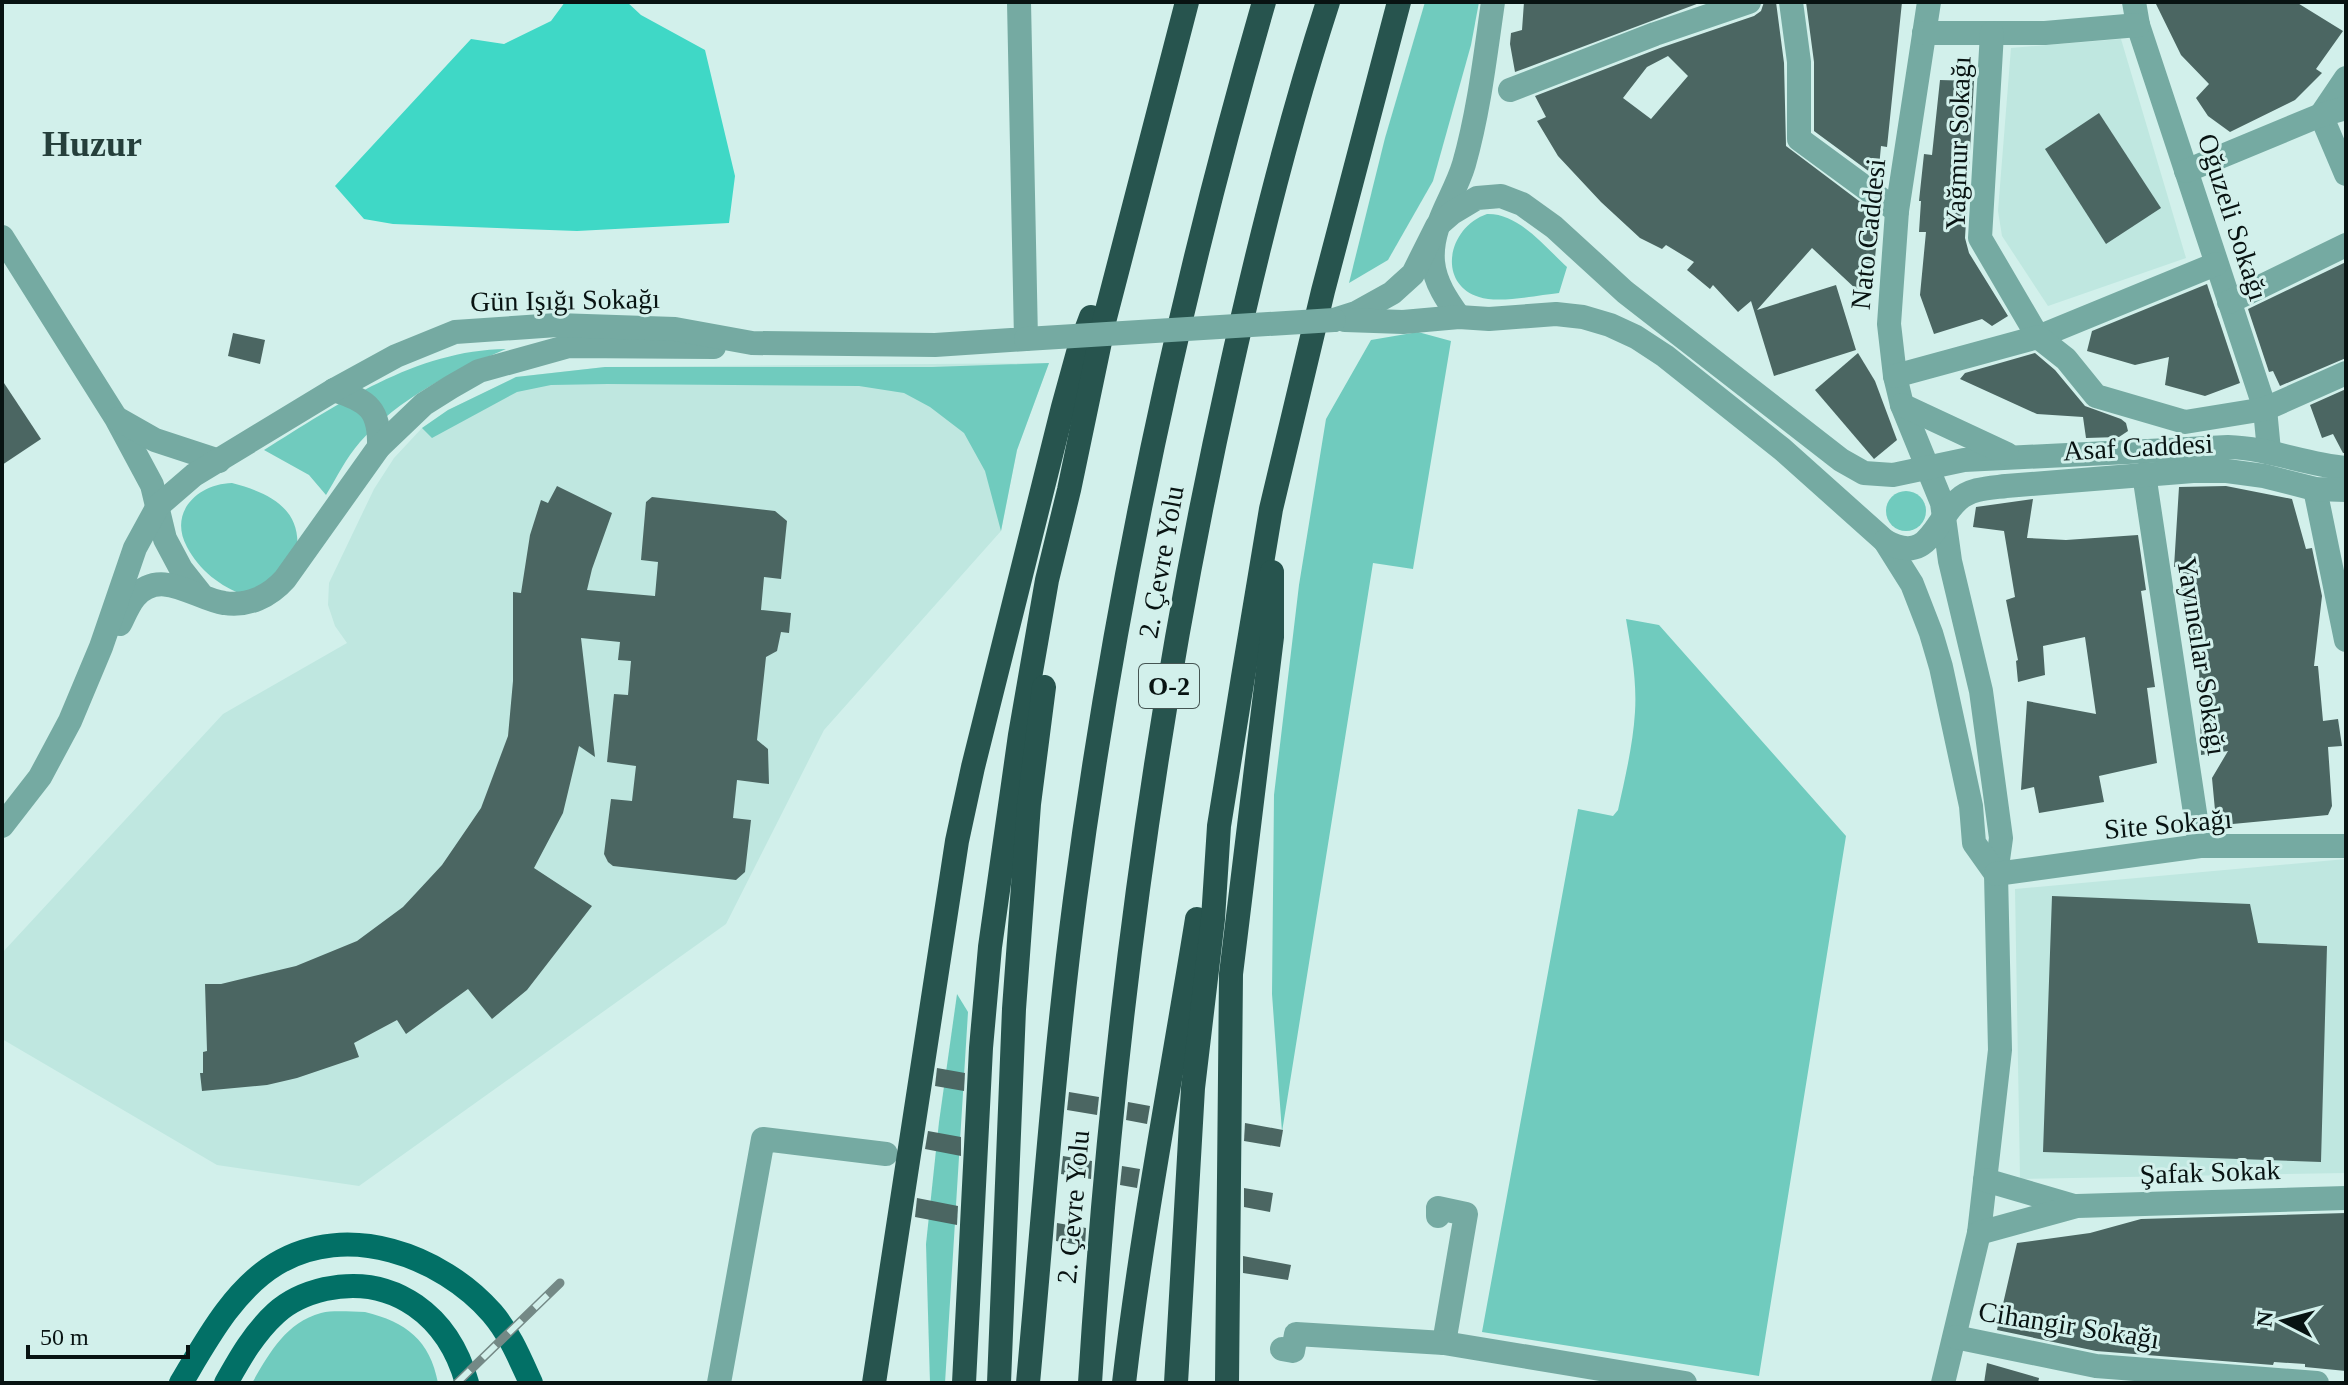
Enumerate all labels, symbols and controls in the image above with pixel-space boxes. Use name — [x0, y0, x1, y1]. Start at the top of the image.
street label: Yağmur Sokağı — [1939, 55, 1977, 230]
district label: Huzur — [42, 124, 142, 164]
street label: Oğuzeli Sokağı — [2191, 130, 2275, 304]
street label: Nato Caddesi — [1845, 157, 1891, 311]
street label: Gün Işığı Sokağı — [470, 283, 660, 317]
street label: Asaf Caddesi — [2062, 428, 2214, 466]
street label: 2. Çevre Yolu — [1132, 483, 1190, 641]
street label: Yayıncılar Sokağı — [2171, 555, 2233, 757]
road number: O-2 — [1139, 664, 1199, 708]
street label: Site Sokağı — [2103, 803, 2233, 845]
street label: 2. Çevre Yolu — [1051, 1129, 1095, 1285]
street label: Şafak Sokak — [2139, 1154, 2281, 1190]
north arrow — [2244, 1281, 2324, 1361]
street label: Cihangir Sokağı — [1976, 1295, 2162, 1355]
scale bar — [28, 1309, 188, 1359]
text: N — [2251, 1310, 2278, 1328]
text: 50 m — [40, 1324, 89, 1350]

